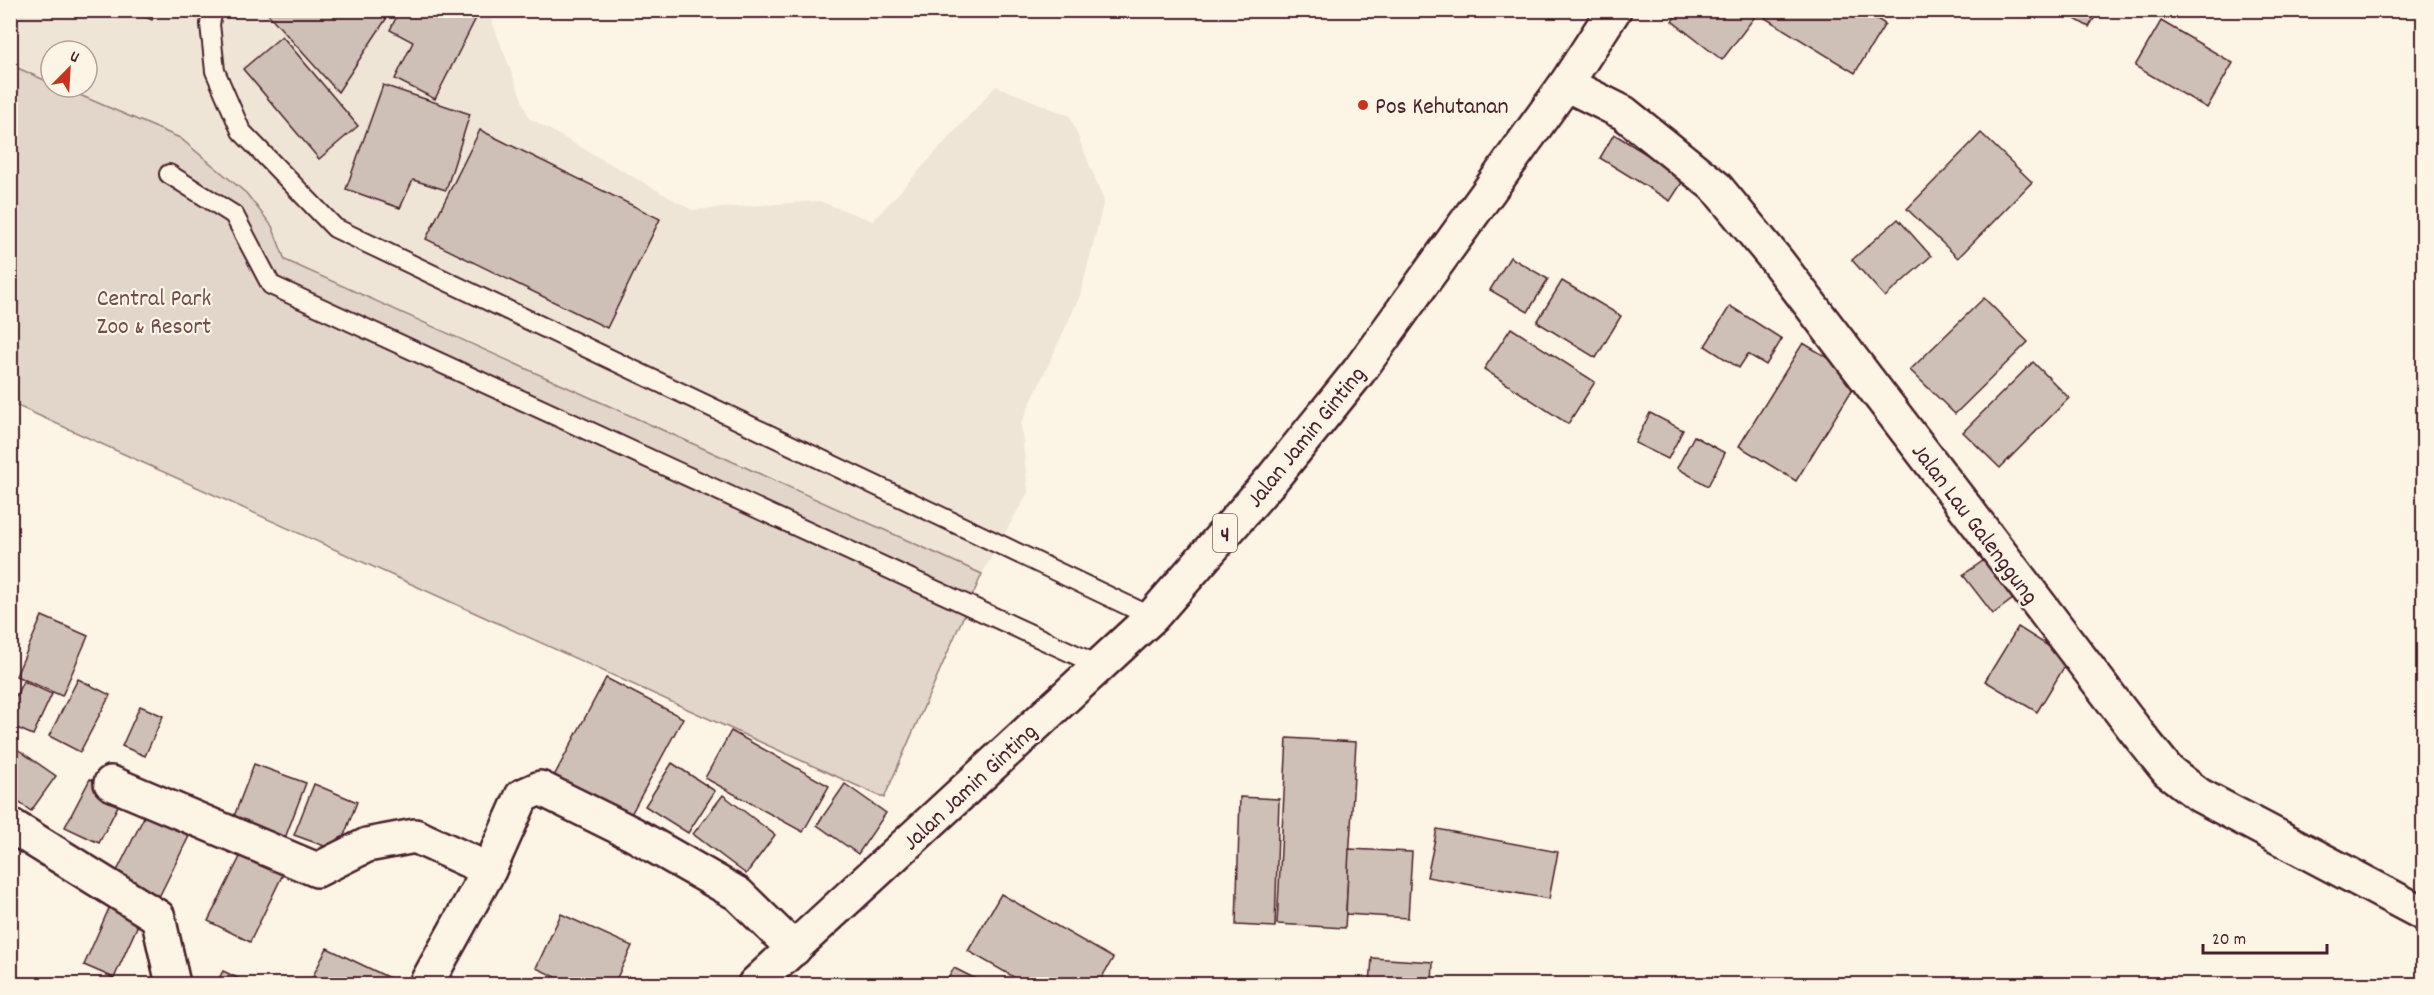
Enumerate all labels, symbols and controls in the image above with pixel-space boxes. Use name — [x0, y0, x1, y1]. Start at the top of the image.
north arrow — [39, 39, 99, 99]
text: U — [66, 46, 83, 70]
place label: Pos Kehutanan — [1375, 91, 1509, 125]
marker: Pos Kehutanan — [1356, 98, 1370, 112]
park label: Central Park Zoo & Resort — [97, 283, 211, 345]
street label: Jalan Jamin Ginting — [1240, 360, 1375, 516]
street label: Jalan Lau Galenggung — [1902, 437, 2046, 613]
road number: 4 — [1213, 514, 1237, 552]
street label: Jalan Jamin Ginting — [896, 717, 1046, 860]
scale bar — [2203, 917, 2328, 955]
text: 20 m — [2212, 928, 2246, 953]

